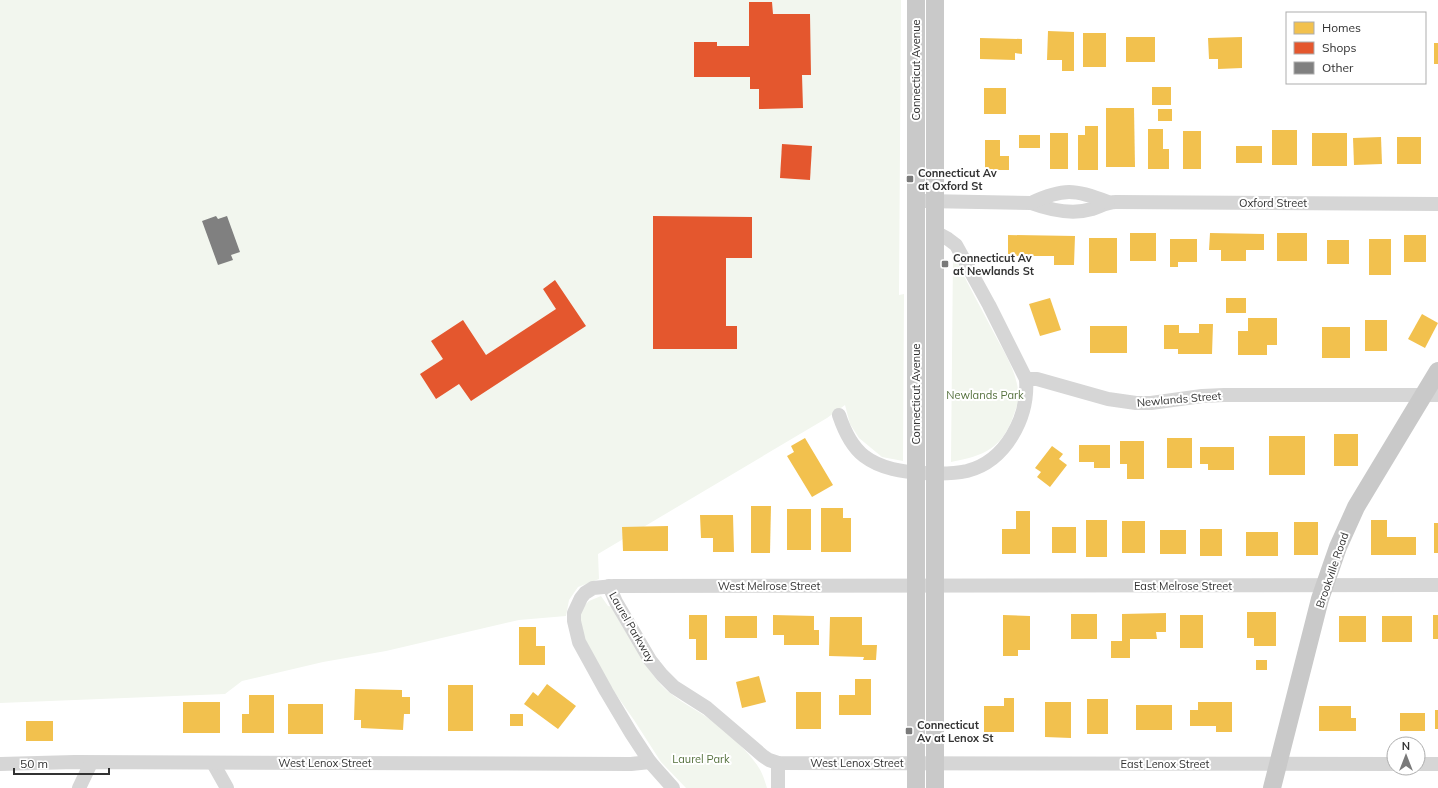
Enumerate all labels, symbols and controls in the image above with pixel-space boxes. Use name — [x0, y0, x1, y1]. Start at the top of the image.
legend — [1286, 12, 1426, 84]
street label: Connecticut Avenue — [909, 19, 923, 121]
text: Homes — [1322, 20, 1361, 35]
text: Shops — [1322, 40, 1357, 55]
text: Other — [1322, 60, 1354, 75]
place label: Connecticut Av at Oxford St — [918, 166, 997, 193]
marker: Connecticut Av at Oxford St — [905, 174, 915, 184]
street label: Oxford Street — [1239, 196, 1307, 210]
place label: Connecticut Av at Newlands St — [953, 251, 1034, 278]
marker: Connecticut Av at Newlands St — [940, 259, 950, 269]
street label: Connecticut Avenue — [909, 343, 923, 445]
park label: Newlands Park — [946, 388, 1024, 402]
street label: Newlands Street — [1136, 388, 1222, 410]
street label: Brookville Road — [1313, 530, 1351, 610]
street label: West Melrose Street — [718, 579, 820, 593]
street label: East Melrose Street — [1134, 579, 1232, 593]
street label: Laurel Parkway — [606, 589, 658, 665]
place label: Connecticut Av at Lenox St — [917, 718, 993, 745]
marker: Connecticut Av at Lenox St — [904, 726, 914, 736]
north arrow — [1386, 736, 1426, 776]
text: N — [1402, 739, 1410, 753]
scale bar — [14, 750, 109, 776]
park label: Laurel Park — [672, 752, 730, 766]
text: 50 m — [20, 756, 48, 771]
street label: West Lenox Street — [278, 756, 372, 770]
street label: West Lenox Street — [810, 756, 904, 770]
street label: East Lenox Street — [1121, 757, 1210, 771]

